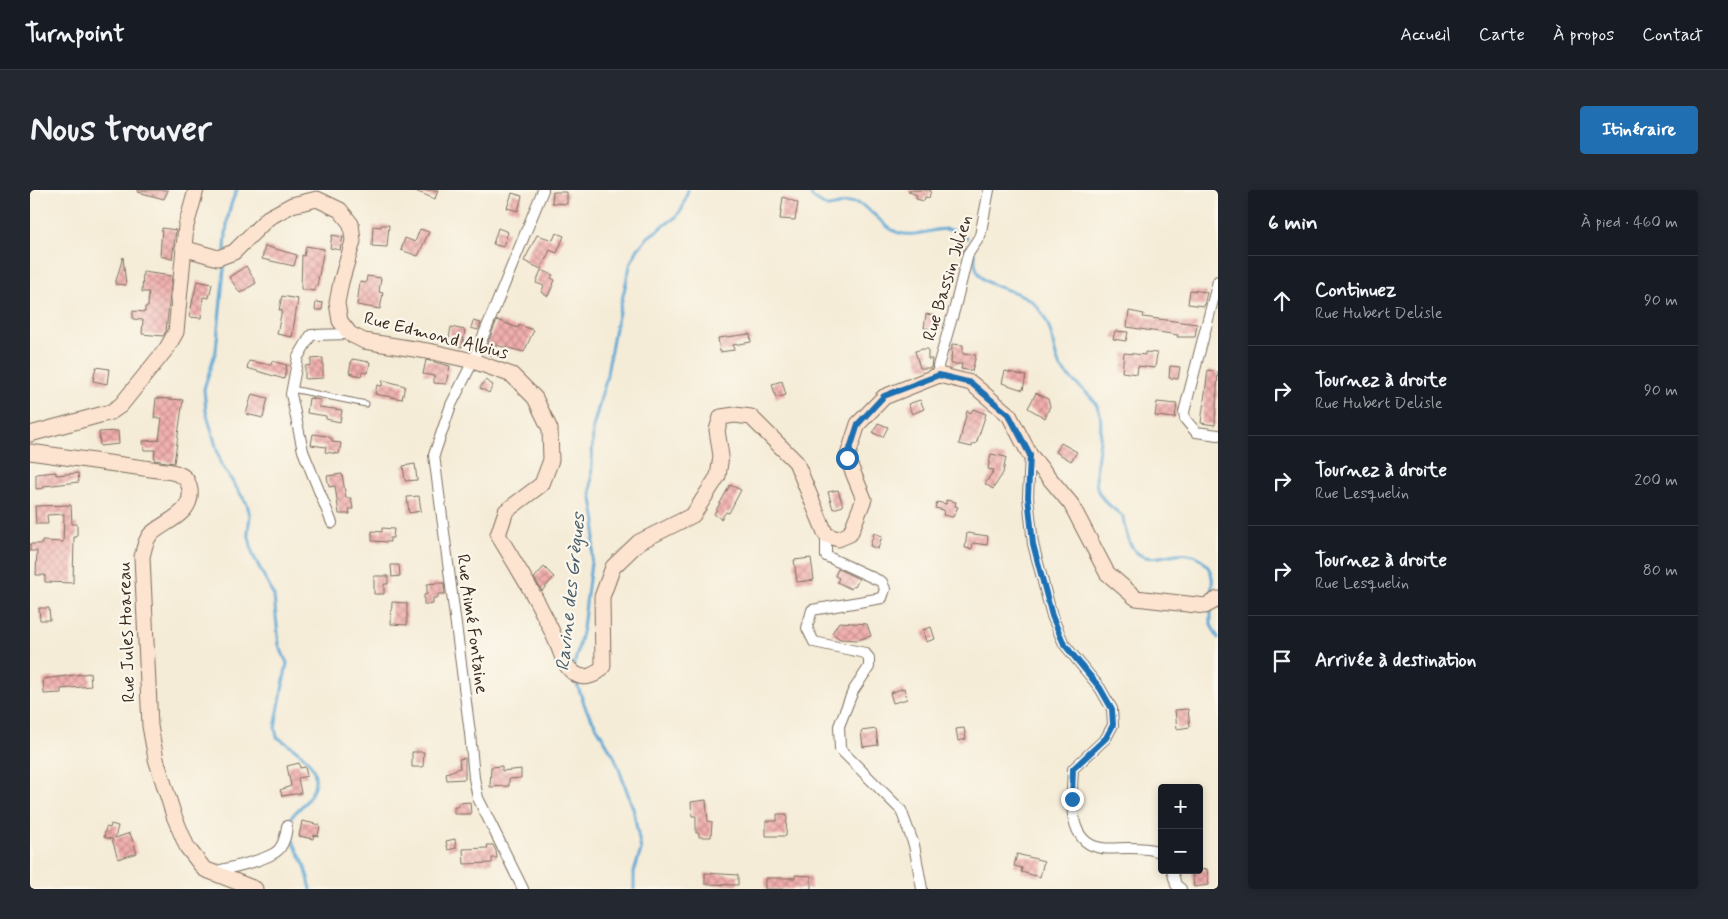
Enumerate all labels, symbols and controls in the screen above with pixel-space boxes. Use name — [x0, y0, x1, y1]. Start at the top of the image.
text: Turnpoint — [25, 19, 125, 50]
text: Accueil — [1400, 23, 1451, 47]
text: Carte — [1479, 23, 1525, 47]
text: À propos — [1553, 23, 1614, 47]
text: Contact — [1642, 23, 1703, 47]
button: Itinéraire — [1580, 106, 1698, 154]
text: Nous trouver — [30, 107, 212, 153]
text: 6 min — [1268, 209, 1318, 237]
street label: Rue Bassin Julien — [917, 212, 979, 344]
text: À pied · 460 m — [1581, 212, 1678, 233]
text: Continuez — [1315, 278, 1396, 303]
icon: ahead — [1268, 287, 1296, 315]
text: 90 m — [1644, 290, 1678, 311]
text: Rue Hubert Delisle — [1315, 303, 1443, 324]
street label: Rue Edmond Albius — [361, 306, 511, 366]
text: Tournez à droite — [1315, 368, 1447, 393]
icon: right — [1268, 377, 1296, 405]
text: 90 m — [1644, 380, 1678, 401]
text: Rue Hubert Delisle — [1315, 393, 1443, 414]
route start — [836, 447, 859, 470]
text: Tournez à droite — [1315, 458, 1447, 483]
icon: right — [1268, 467, 1296, 495]
text: 200 m — [1634, 470, 1678, 491]
text: Rue Lesquelin — [1315, 483, 1409, 504]
water label: Ravine des Grègues — [550, 510, 592, 672]
text: Tournez à droite — [1315, 548, 1447, 573]
street label: Rue Aimé Fontaine — [450, 553, 494, 696]
icon: right — [1268, 557, 1296, 585]
text: 80 m — [1643, 560, 1678, 581]
street label: Rue Jules Hoareau — [113, 561, 141, 703]
text: Rue Lesquelin — [1315, 573, 1409, 594]
icon: arrive — [1268, 647, 1296, 675]
text: Arrivée à destination — [1315, 648, 1476, 673]
map controls — [1158, 784, 1203, 874]
button: + — [1158, 784, 1203, 829]
route end — [1061, 788, 1084, 811]
button: − — [1158, 829, 1203, 874]

